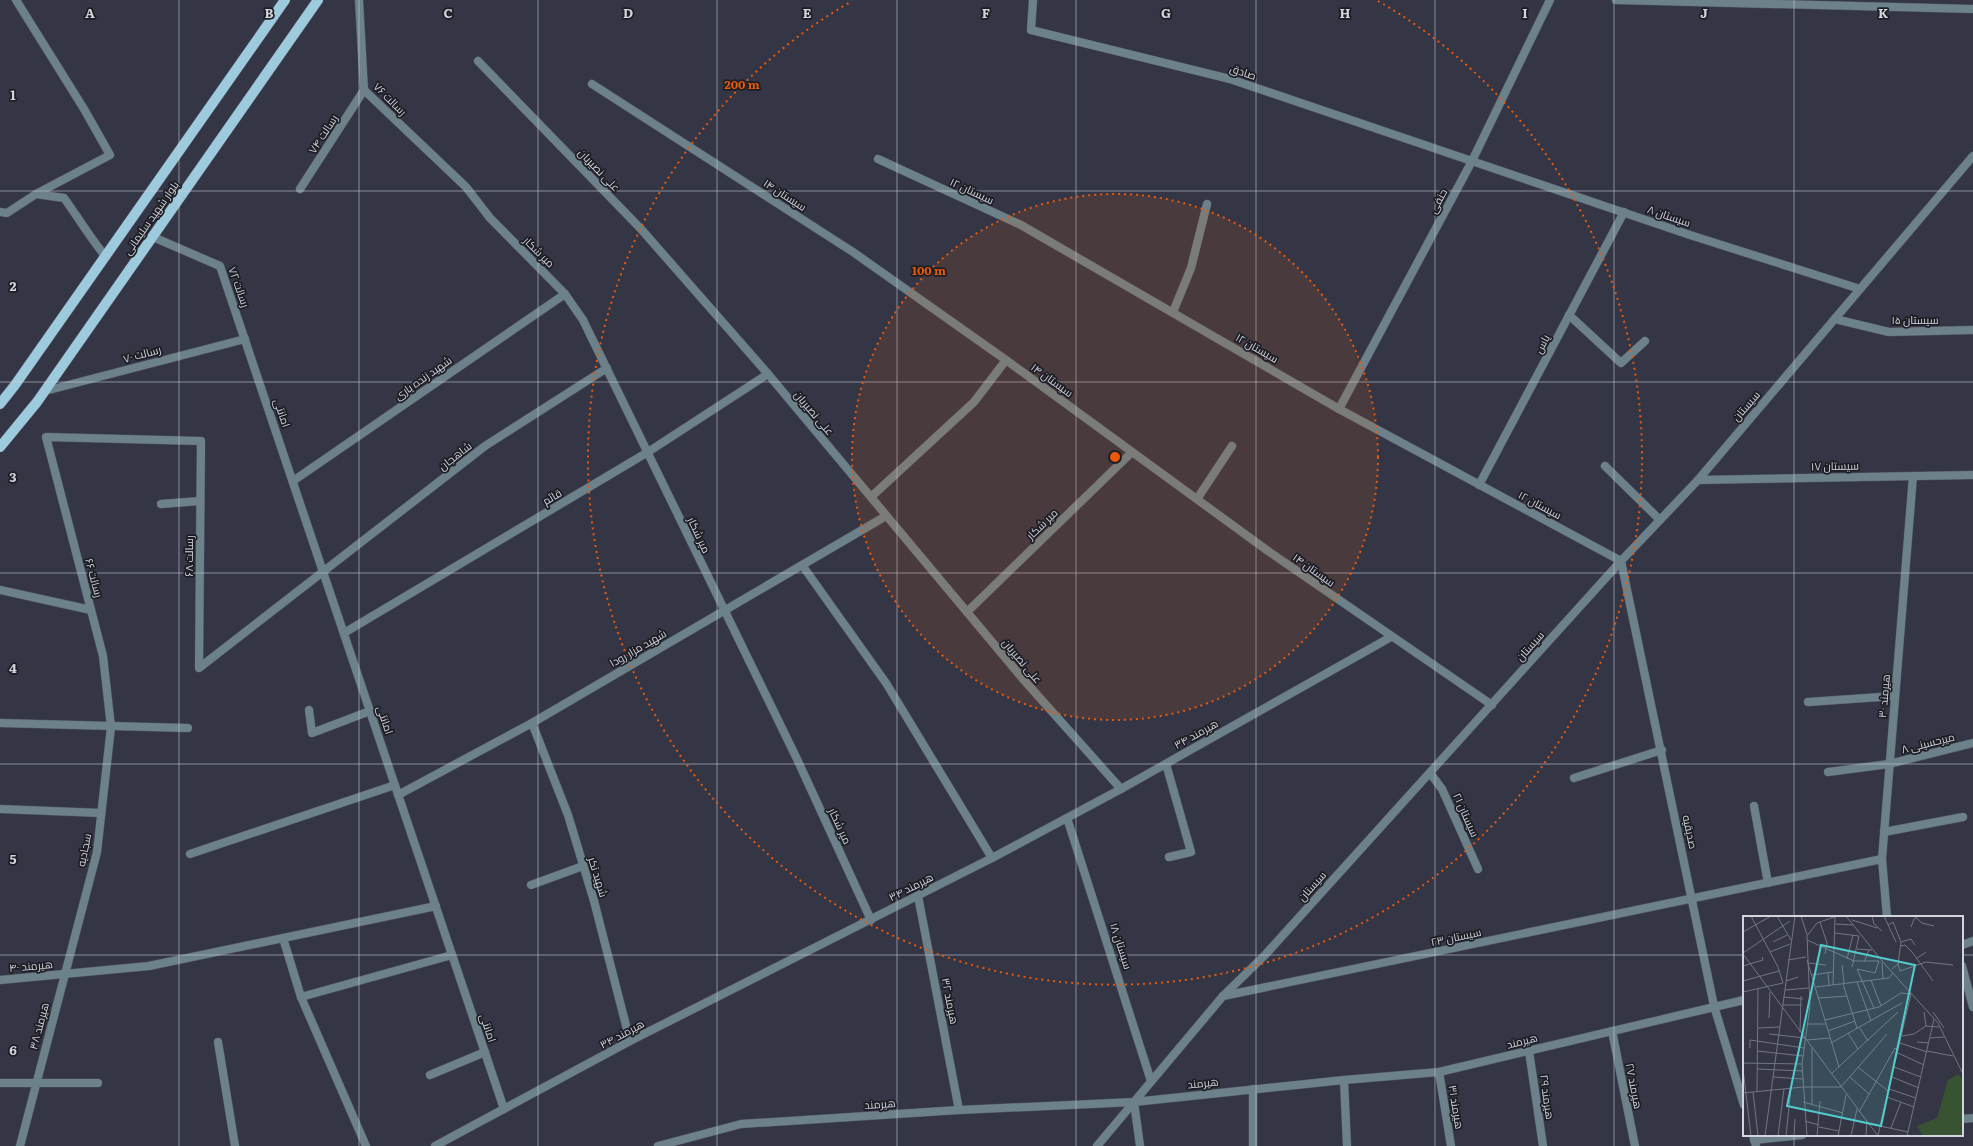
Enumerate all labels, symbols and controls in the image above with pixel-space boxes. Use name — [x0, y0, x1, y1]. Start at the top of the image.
text: A — [85, 3, 95, 22]
text: B — [265, 3, 274, 22]
text: C — [443, 3, 453, 22]
text: D — [623, 3, 633, 22]
text: E — [803, 3, 812, 22]
text: F — [982, 3, 990, 22]
text: G — [1161, 3, 1171, 22]
text: H — [1340, 3, 1351, 22]
text: I — [1522, 3, 1528, 22]
text: J — [1700, 3, 1708, 22]
text: K — [1878, 3, 1889, 22]
street label: صادق — [1228, 59, 1259, 83]
text: 200 m — [724, 75, 760, 93]
street label: رسالت ۷۶ — [370, 78, 411, 119]
text: 1 — [10, 85, 16, 104]
street label: رسالت ۷۴ — [304, 111, 341, 156]
street label: علی نصیریان — [575, 144, 624, 194]
street label: سیستان ۱۲ — [948, 173, 997, 207]
street label: سیستان ۱۴ — [761, 174, 810, 214]
street label: بلوار شهید سلیمانی — [119, 177, 182, 258]
street label: حنفی — [1424, 185, 1450, 216]
street label: سیستان ۸ — [1646, 200, 1693, 230]
street label: میر شکار — [520, 231, 559, 270]
text: 100 m — [912, 261, 946, 279]
street label: رسالت ۷۲ — [226, 264, 254, 309]
text: 2 — [10, 276, 17, 295]
street label: سیستان ۱۵ — [1891, 311, 1939, 327]
street label: سیستان ۱۲ — [1233, 328, 1282, 366]
street label: یاس — [1529, 331, 1553, 356]
street label: رسالت ۷۰ — [121, 340, 163, 366]
street label: شهید زنده یاری — [390, 351, 454, 403]
street label: سیستان ۱۴ — [1028, 358, 1077, 400]
street label: علی نصیریان — [791, 386, 838, 438]
street label: سیستان — [1728, 387, 1763, 424]
street label: امانتی — [271, 396, 295, 429]
street label: شاهجان — [434, 437, 474, 473]
centre of rings — [1108, 450, 1122, 464]
street label: سیستان ۱۷ — [1811, 457, 1859, 473]
text: 3 — [9, 467, 17, 486]
street label: قائم — [539, 484, 565, 509]
street label: سیستان ۱۲ — [1516, 486, 1565, 522]
street label: میر شکار — [1021, 504, 1061, 543]
street label: میر شکار — [684, 513, 715, 555]
street label: رسالت ۶۸ — [180, 535, 196, 577]
street label: سیستان ۱۴ — [1290, 549, 1339, 590]
street label: رسالت ۶۶ — [82, 556, 108, 599]
street label: شهید مزار رودا — [606, 624, 669, 670]
street label: سیستان — [1511, 627, 1547, 664]
street label: علی نصیریان — [999, 634, 1046, 686]
text: 4 — [9, 658, 17, 677]
street label: هیرمند ۳۰ — [1873, 673, 1893, 718]
street label: امانتی — [374, 703, 398, 736]
street label: هیرمند ۳۴ — [1170, 714, 1221, 752]
street label: میرحسینی ۸ — [1899, 728, 1956, 756]
street label: سیستان ۲۱ — [1450, 790, 1484, 839]
street label: میر شکار — [825, 804, 856, 846]
street label: صدیقیه — [1680, 813, 1702, 850]
street label: سجادیه — [72, 832, 94, 868]
text: 5 — [9, 849, 17, 868]
street label: شهید تکر — [585, 854, 613, 899]
street label: سیستان — [1293, 867, 1329, 904]
street label: هیرمند ۳۴ — [885, 868, 936, 904]
inset map — [1743, 916, 1963, 1136]
street label: سیستان ۱۸ — [1107, 920, 1137, 971]
street label: سیستان ۲۳ — [1429, 923, 1482, 949]
street label: هیرمند ۴۰ — [8, 955, 53, 975]
street label: هیرمند ۳۲ — [939, 976, 963, 1025]
street label: هیرمند ۳۸ — [24, 1000, 52, 1051]
street label: امانتی — [477, 1011, 501, 1044]
street label: هیرمند ۳۴ — [596, 1015, 647, 1052]
street label: هیرمند — [1505, 1028, 1539, 1052]
text: 6 — [9, 1040, 17, 1059]
street label: هیرمند ۲۷ — [1623, 1062, 1647, 1110]
street label: هیرمند — [1186, 1072, 1219, 1092]
street label: هیرمند ۲۹ — [1537, 1073, 1559, 1120]
street label: هیرمند ۳۱ — [1446, 1084, 1468, 1130]
street label: هیرمند — [864, 1094, 896, 1112]

